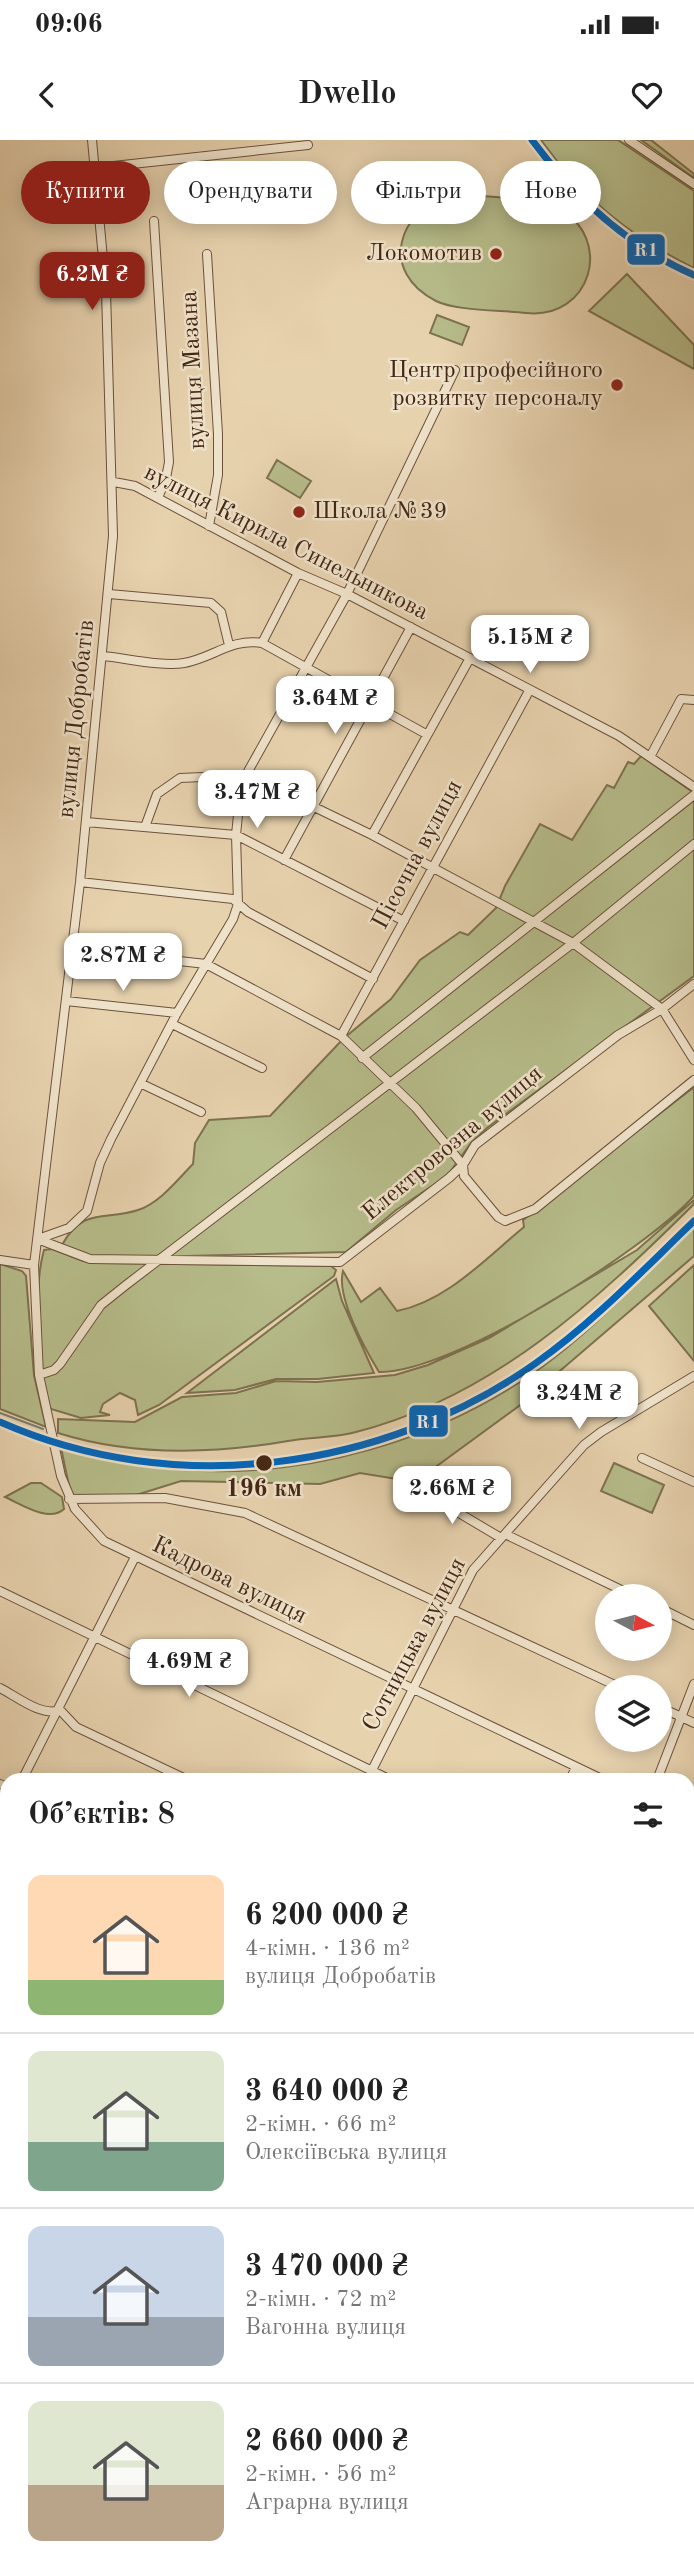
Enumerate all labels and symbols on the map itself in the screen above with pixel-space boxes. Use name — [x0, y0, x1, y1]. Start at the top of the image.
line badge: R1 — [626, 233, 666, 266]
place label: Локомотив — [366, 242, 482, 266]
text: R1 — [634, 242, 658, 261]
marker: Локомотив — [488, 246, 504, 262]
pin: 6.2M ₴ — [35, 253, 149, 312]
street label: вулиця Мазана — [178, 290, 210, 450]
place label: Центр професійного розвитку персоналу — [389, 359, 603, 411]
marker: Центр професійного розвитку персоналу — [609, 377, 625, 393]
street label: вулиця Кирила Синельникова — [140, 461, 432, 625]
place label: Школа №39 — [313, 500, 448, 524]
marker: Школа №39 — [291, 504, 307, 520]
pin: 5.15M ₴ — [465, 616, 595, 675]
street label: вулиця Добробатів — [55, 619, 99, 819]
pin: 3.64M ₴ — [270, 676, 400, 736]
pin: 3.47M ₴ — [192, 770, 322, 830]
street label: Пісочна вулиця — [369, 777, 467, 933]
pin: 2.87M ₴ — [58, 934, 188, 993]
street label: Електровозна вулиця — [359, 1062, 547, 1226]
pin: 3.24M ₴ — [514, 1372, 644, 1431]
line badge: R1 — [408, 1404, 449, 1438]
text: R1 — [416, 1414, 440, 1433]
marker: 196 км — [254, 1453, 274, 1473]
pin: 2.66M ₴ — [387, 1466, 517, 1526]
place label: 196 км — [226, 1478, 302, 1502]
street label: Кадрова вулиця — [148, 1533, 310, 1629]
street label: Сотницька вулиця — [359, 1554, 471, 1736]
north arrow — [595, 1584, 672, 1661]
pin: 4.69M ₴ — [124, 1640, 254, 1699]

